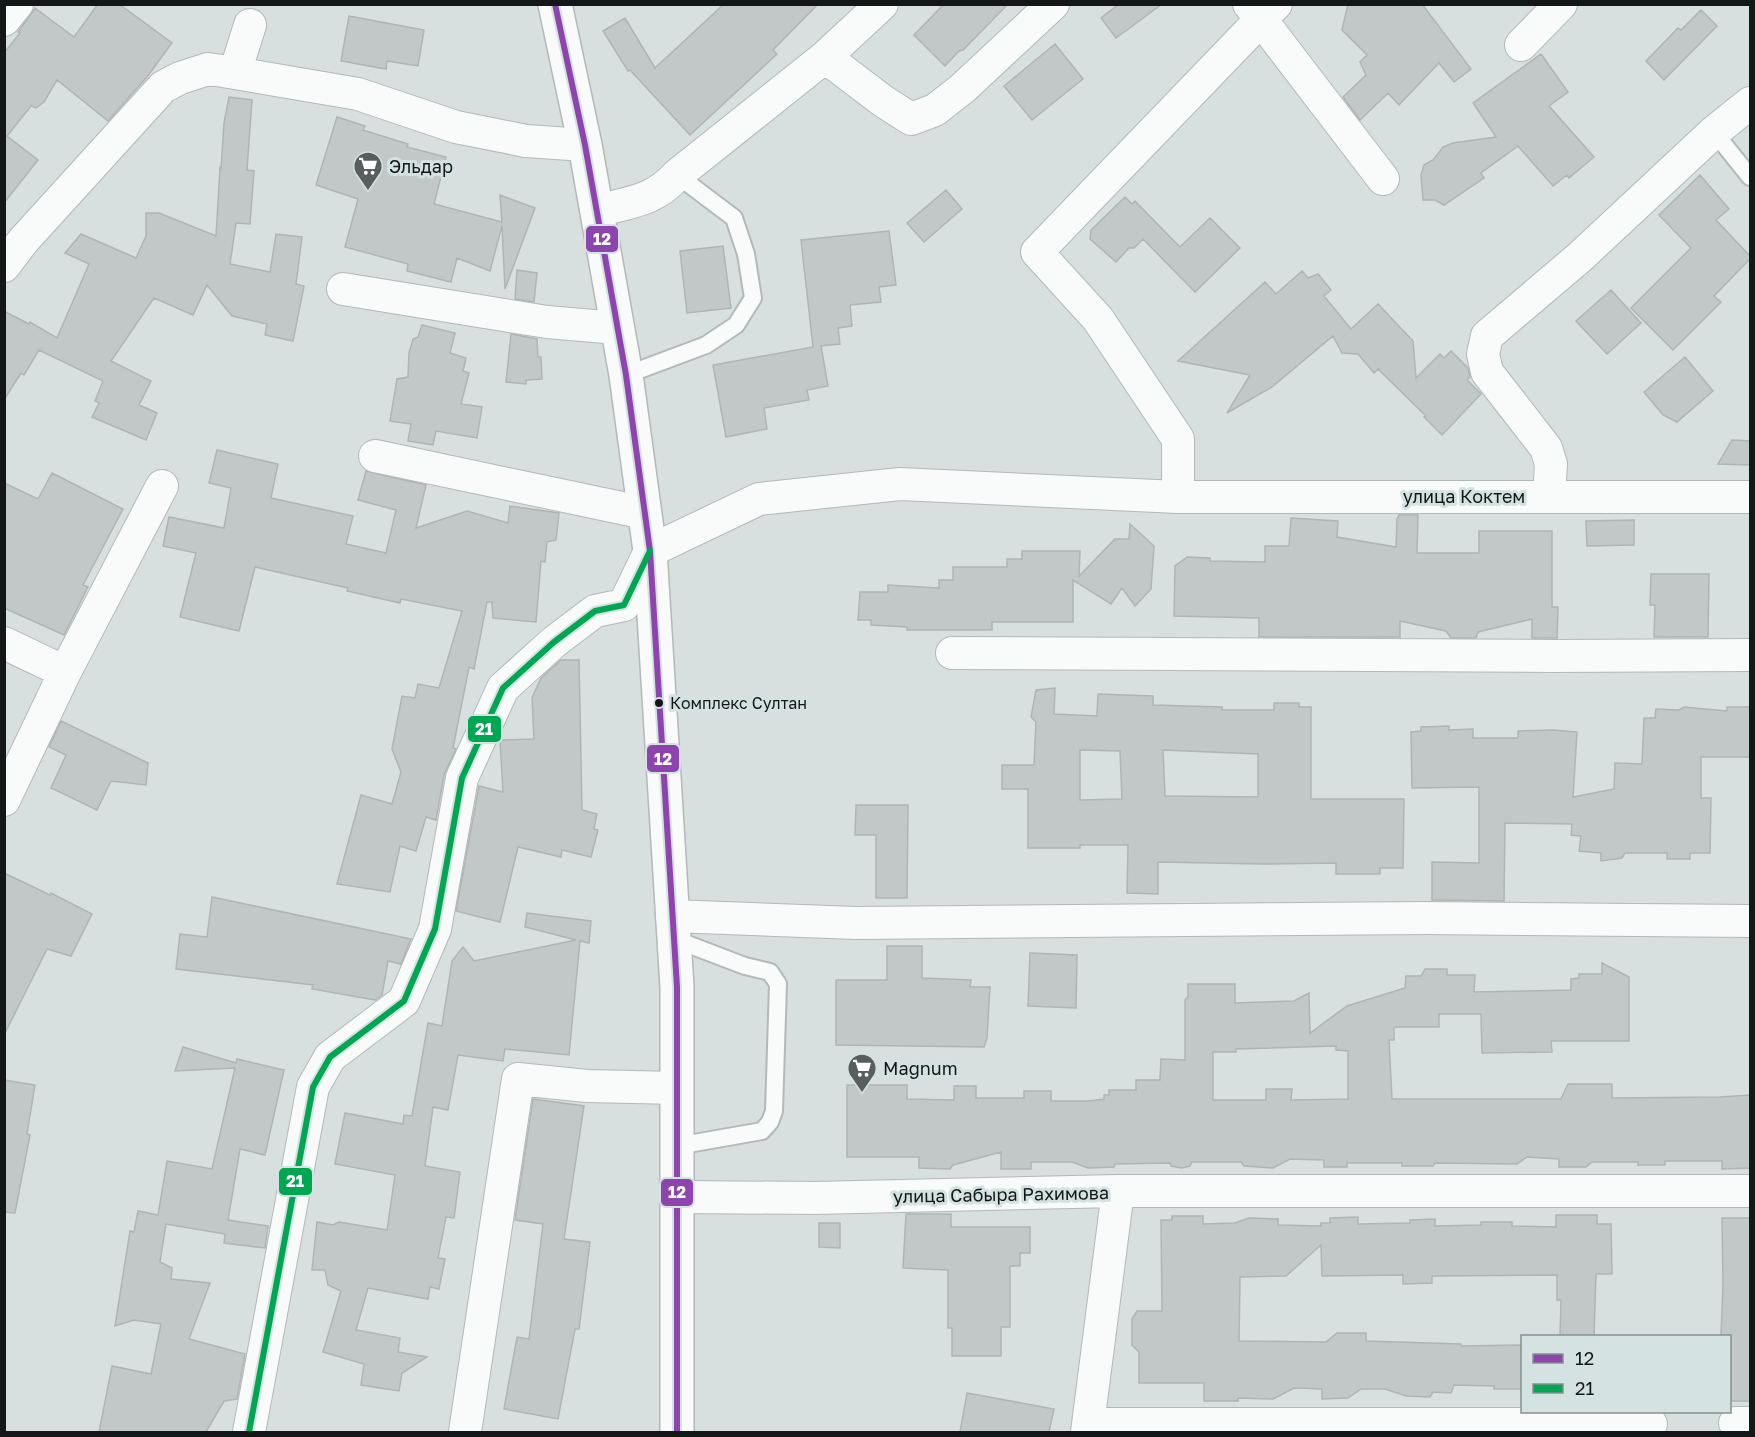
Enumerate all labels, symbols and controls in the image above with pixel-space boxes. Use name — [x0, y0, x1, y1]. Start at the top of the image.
supermarket icon: Эльдар — [352, 150, 384, 192]
place label: Эльдар — [389, 155, 453, 177]
line badge: 12 — [585, 225, 619, 253]
text: 12 — [593, 229, 611, 249]
street label: улица Коктем — [1403, 485, 1525, 507]
place label: Комплекс Султан — [670, 693, 807, 713]
marker: Комплекс Султан — [653, 697, 665, 709]
line badge: 21 — [467, 715, 502, 743]
text: 21 — [475, 719, 493, 739]
line badge: 12 — [646, 744, 680, 773]
text: 12 — [654, 749, 672, 769]
supermarket icon: Magnum — [846, 1052, 878, 1094]
place label: Magnum — [883, 1057, 958, 1079]
line badge: 21 — [278, 1167, 313, 1196]
text: 21 — [286, 1171, 304, 1191]
line badge: 12 — [660, 1178, 694, 1207]
street label: улица Сабыра Рахимова — [893, 1181, 1109, 1207]
text: 12 — [668, 1182, 686, 1202]
legend — [1521, 1335, 1731, 1413]
text: 12 — [1575, 1347, 1594, 1369]
text: 21 — [1575, 1377, 1594, 1399]

